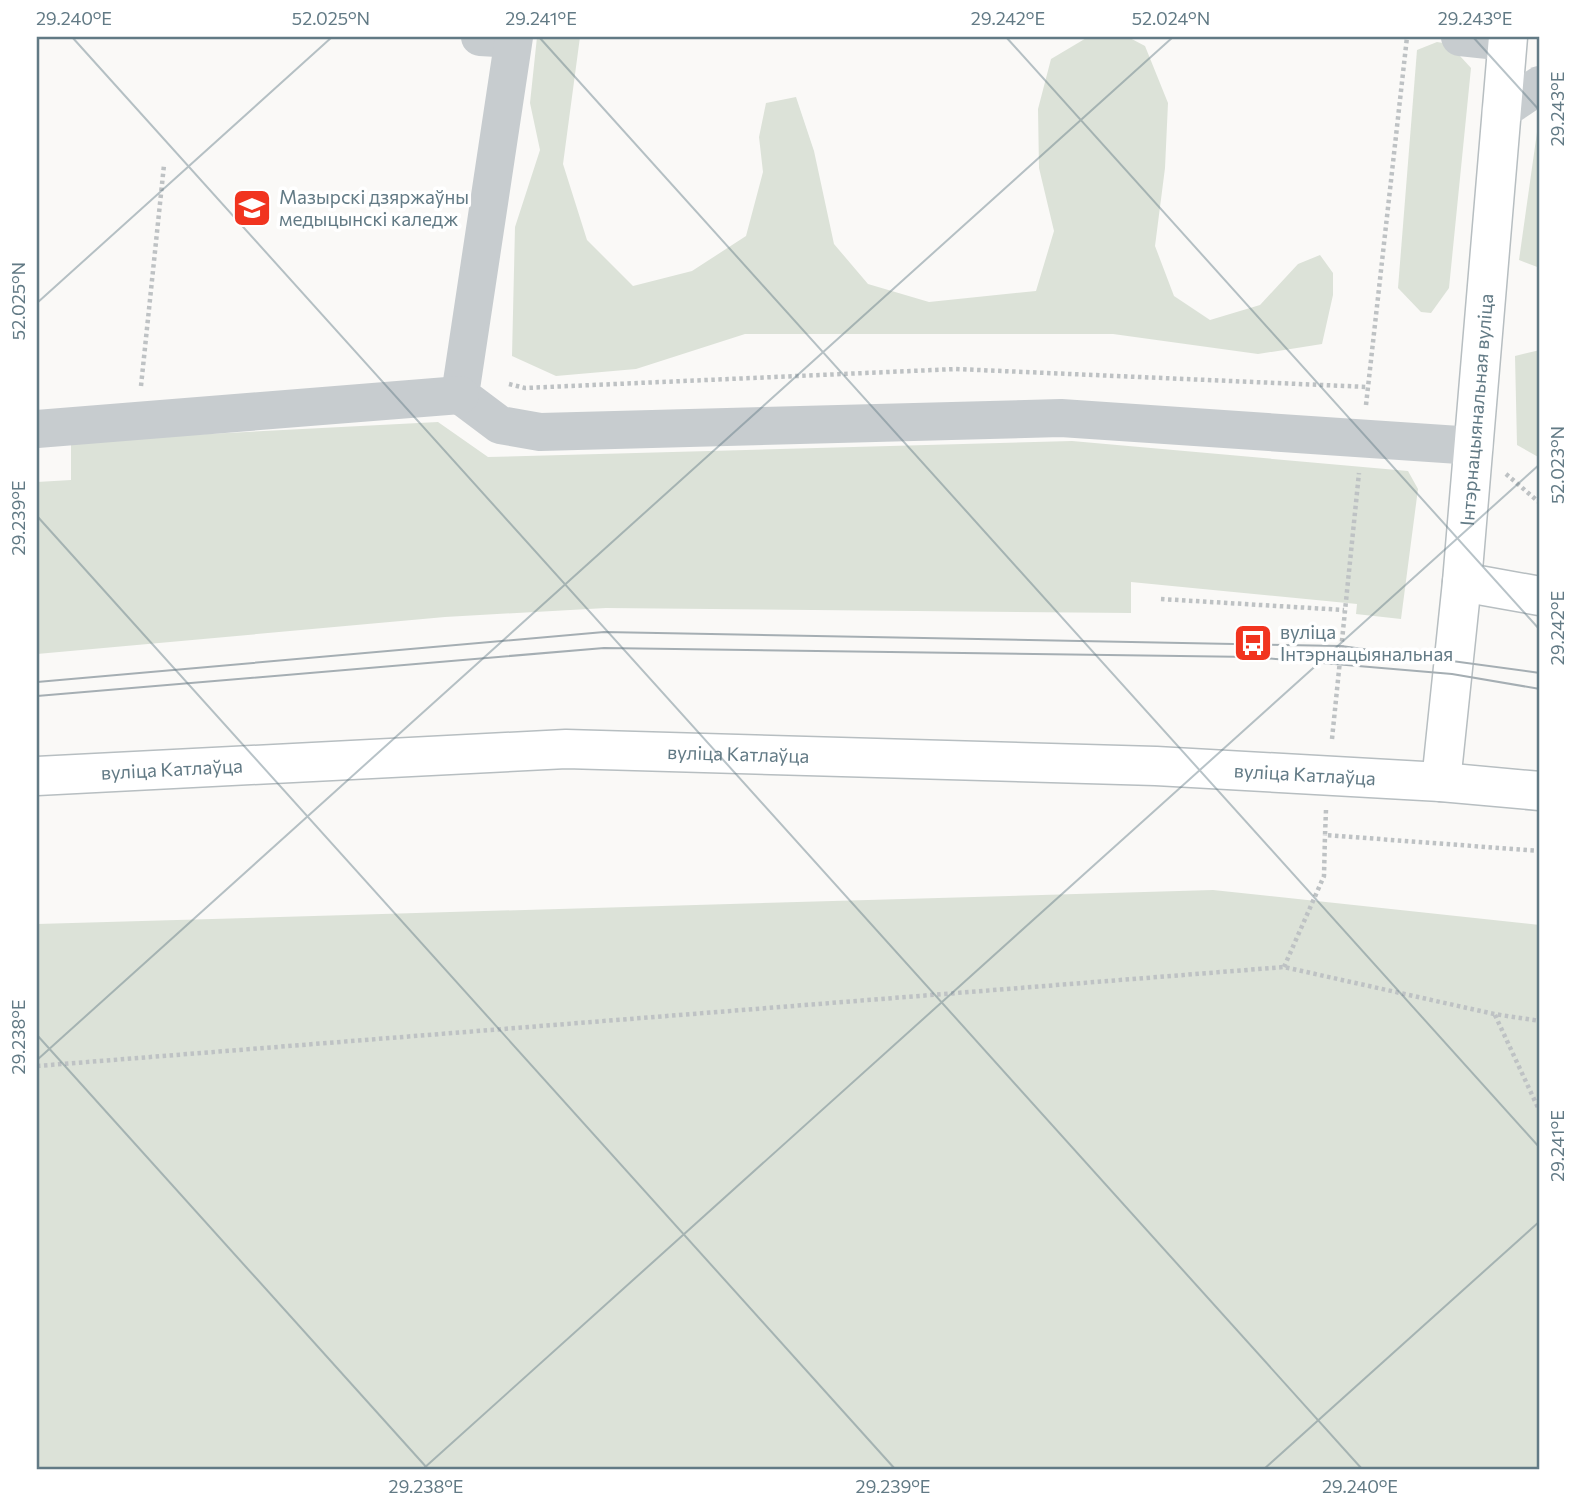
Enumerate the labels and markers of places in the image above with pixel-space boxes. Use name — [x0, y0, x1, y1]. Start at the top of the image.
place label: Мазырскі дзяржаўны медыцынскі каледж — [279, 185, 469, 230]
school or university icon: Мазырскі дзяржаўны медыцынскі каледж — [231, 187, 273, 229]
place label: вуліца Інтэрнацыянальная — [1280, 620, 1453, 665]
bus stop icon: вуліца Інтэрнацыянальная — [1232, 622, 1274, 664]

